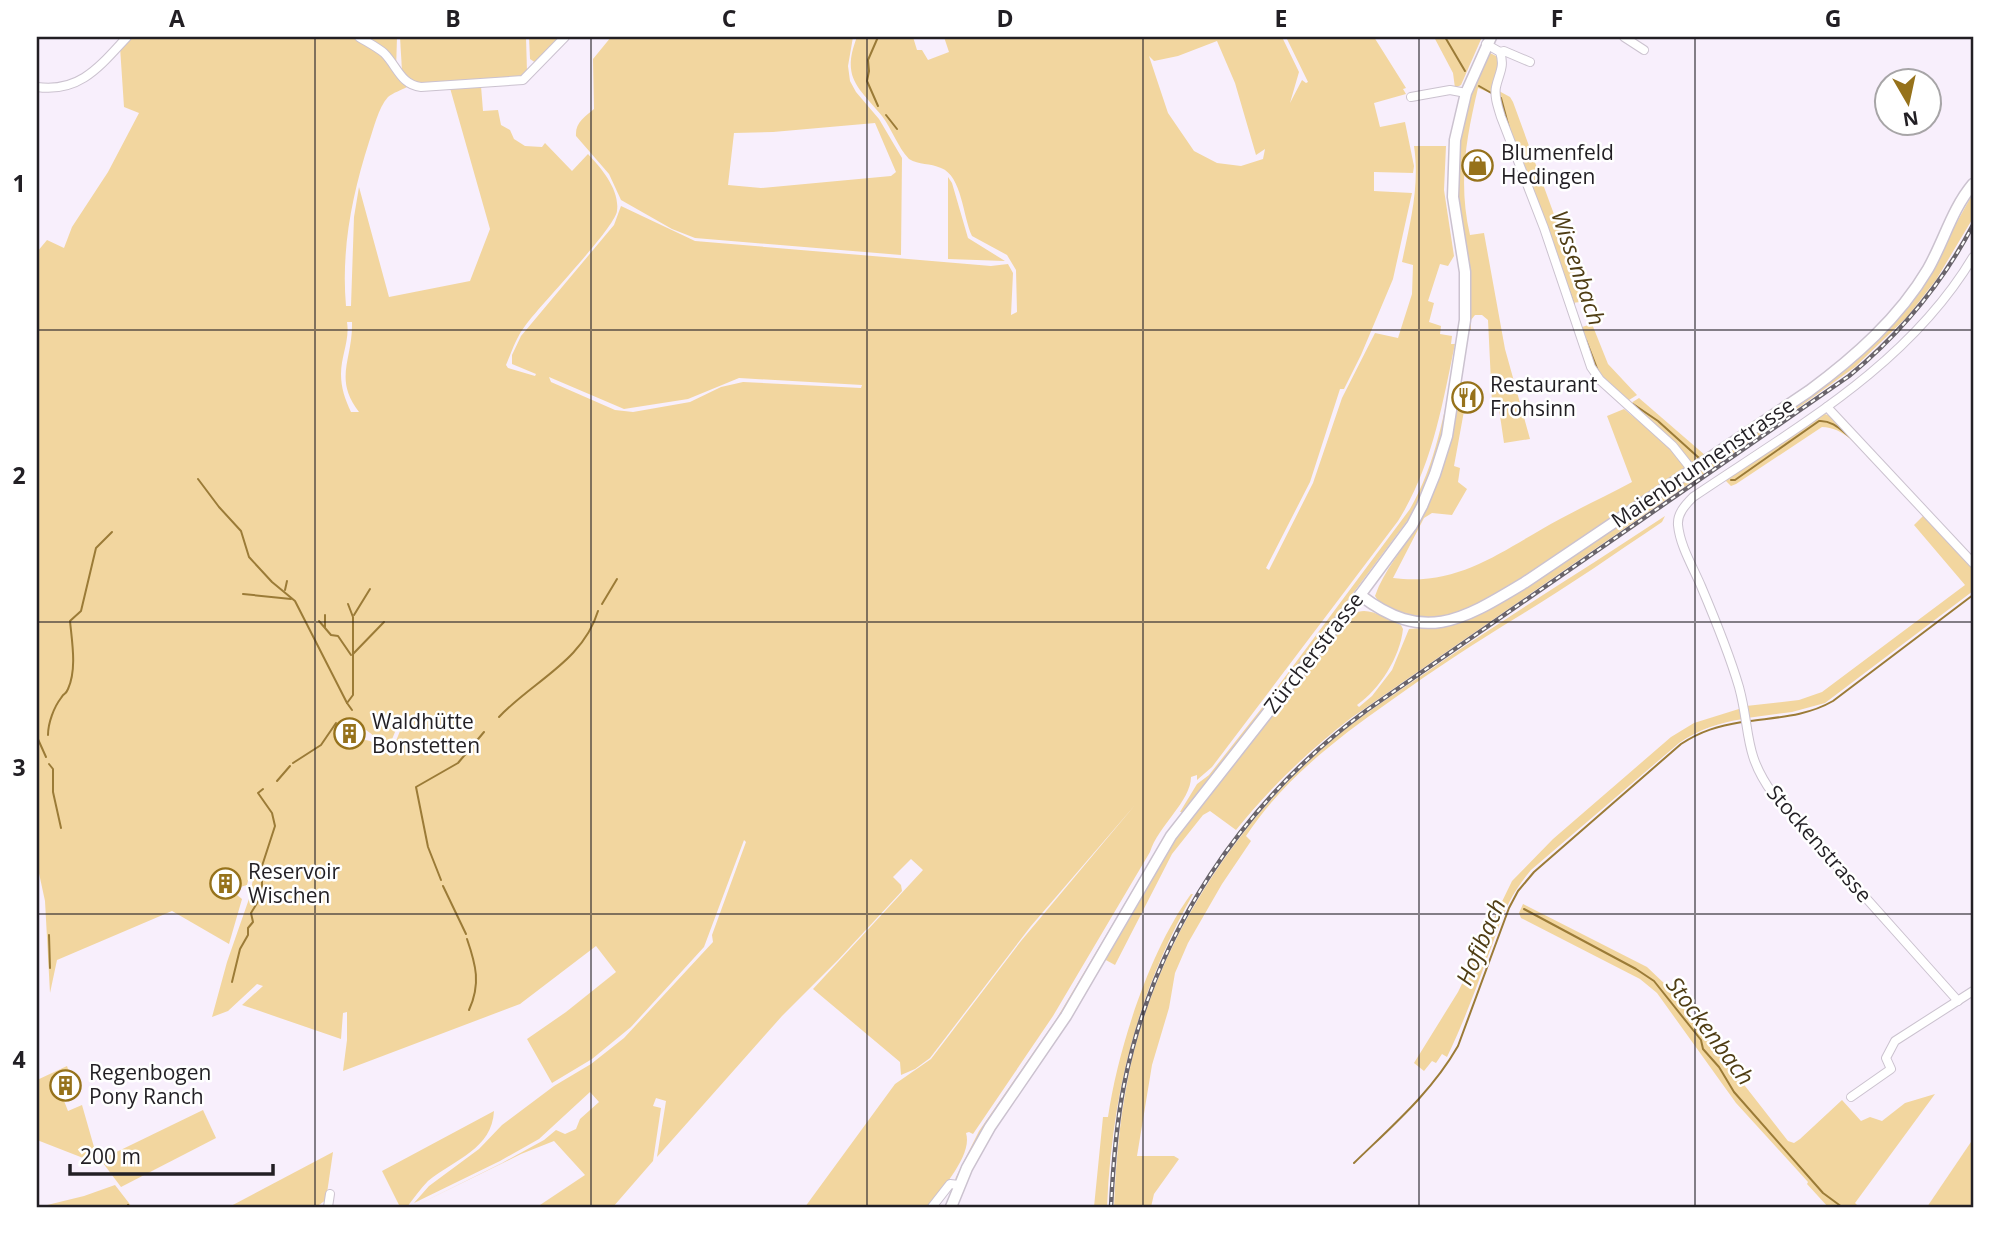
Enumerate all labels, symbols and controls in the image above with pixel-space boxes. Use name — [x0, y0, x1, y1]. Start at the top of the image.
text: A — [169, 2, 185, 34]
text: B — [445, 2, 461, 34]
text: C — [722, 2, 736, 34]
text: D — [996, 2, 1014, 34]
text: E — [1275, 2, 1287, 34]
text: F — [1551, 2, 1563, 34]
text: G — [1825, 2, 1841, 34]
north arrow — [1874, 66, 1944, 136]
text: N — [1901, 105, 1920, 133]
place label: Blumenfeld Hedingen — [1501, 138, 1614, 190]
shop icon: Blumenfeld Hedingen — [1461, 148, 1495, 182]
text: 1 — [12, 167, 26, 199]
water label: Wissenbach — [1544, 206, 1614, 330]
place label: Restaurant Frohsinn — [1490, 370, 1597, 422]
restaurant icon: Restaurant Frohsinn — [1450, 380, 1484, 414]
street label: Maienbrunnenstrasse — [1606, 390, 1799, 534]
text: 2 — [12, 459, 26, 491]
street label: Zürcherstrasse — [1257, 586, 1369, 719]
place label: Waldhütte Bonstetten — [372, 707, 480, 759]
building icon: Waldhütte Bonstetten — [332, 717, 366, 751]
text: 3 — [12, 751, 26, 783]
street label: Stockenstrasse — [1761, 779, 1879, 908]
place label: Reservoir Wischen — [248, 857, 341, 909]
building icon: Reservoir Wischen — [208, 867, 242, 901]
water label: Hofibach — [1447, 893, 1513, 990]
water label: Stockenbach — [1659, 969, 1762, 1091]
text: 4 — [12, 1043, 26, 1075]
place label: Regenbogen Pony Ranch — [89, 1058, 211, 1110]
building icon: Regenbogen Pony Ranch — [49, 1068, 83, 1102]
scale bar — [70, 1132, 273, 1176]
text: 200 m — [80, 1142, 141, 1170]

